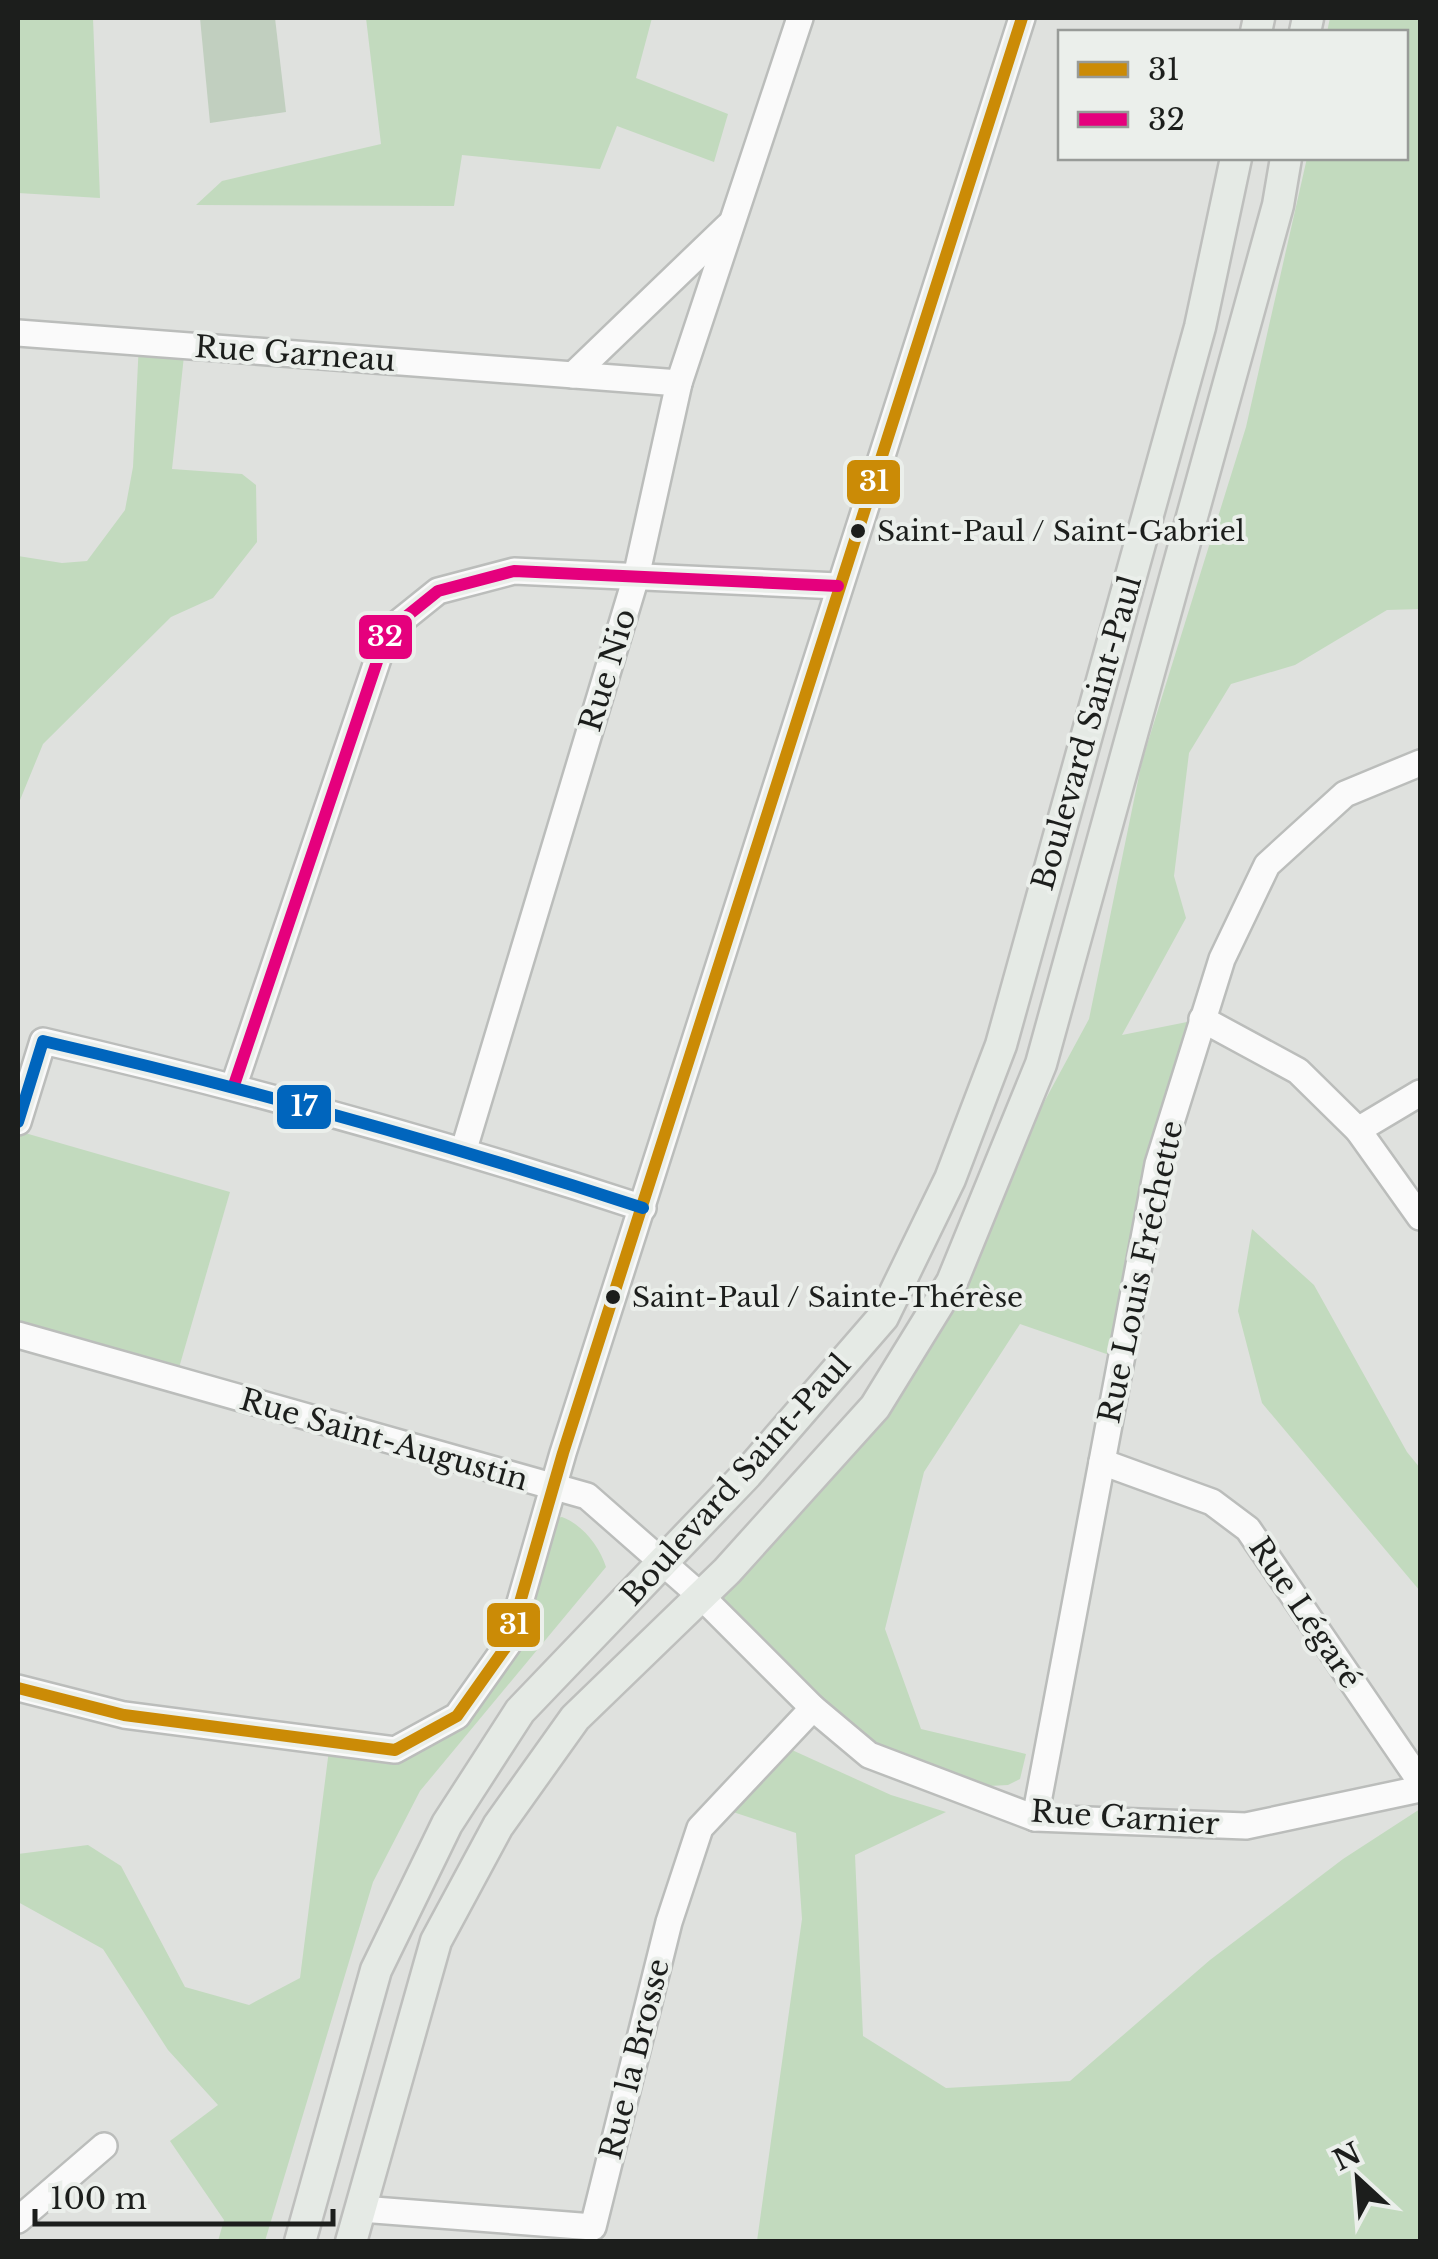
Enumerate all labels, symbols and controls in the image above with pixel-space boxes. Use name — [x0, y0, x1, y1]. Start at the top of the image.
legend — [1058, 30, 1408, 160]
text: 31 — [1148, 51, 1180, 88]
text: 32 — [1148, 101, 1185, 138]
street label: Rue Garneau — [193, 328, 397, 379]
line badge: 31 — [845, 458, 902, 506]
text: 31 — [859, 464, 889, 499]
place label: Saint-Paul / Saint-Gabriel — [877, 514, 1245, 549]
marker: Saint-Paul / Saint-Gabriel — [848, 521, 868, 541]
street label: Boulevard Saint-Paul — [1024, 571, 1149, 894]
street label: Rue Nio — [571, 604, 644, 736]
line badge: 32 — [357, 613, 414, 661]
text: 32 — [367, 619, 403, 654]
line badge: 17 — [275, 1083, 333, 1131]
text: 17 — [291, 1089, 318, 1124]
street label: Rue Louis Fréchette — [1090, 1117, 1191, 1427]
place label: Saint-Paul / Sainte-Thérèse — [632, 1280, 1023, 1315]
marker: Saint-Paul / Sainte-Thérèse — [603, 1287, 623, 1307]
street label: Boulevard Saint-Paul — [613, 1346, 858, 1613]
street label: Rue Saint-Augustin — [236, 1381, 532, 1498]
street label: Rue Légaré — [1241, 1530, 1369, 1695]
line badge: 31 — [485, 1601, 542, 1649]
text: 31 — [499, 1607, 529, 1642]
street label: Rue Garnier — [1029, 1792, 1221, 1843]
street label: Rue la Brosse — [592, 1955, 677, 2163]
north arrow — [1308, 2129, 1408, 2229]
text: N — [1328, 2135, 1367, 2178]
scale bar — [35, 2164, 332, 2226]
text: 100 m — [50, 2180, 147, 2217]

